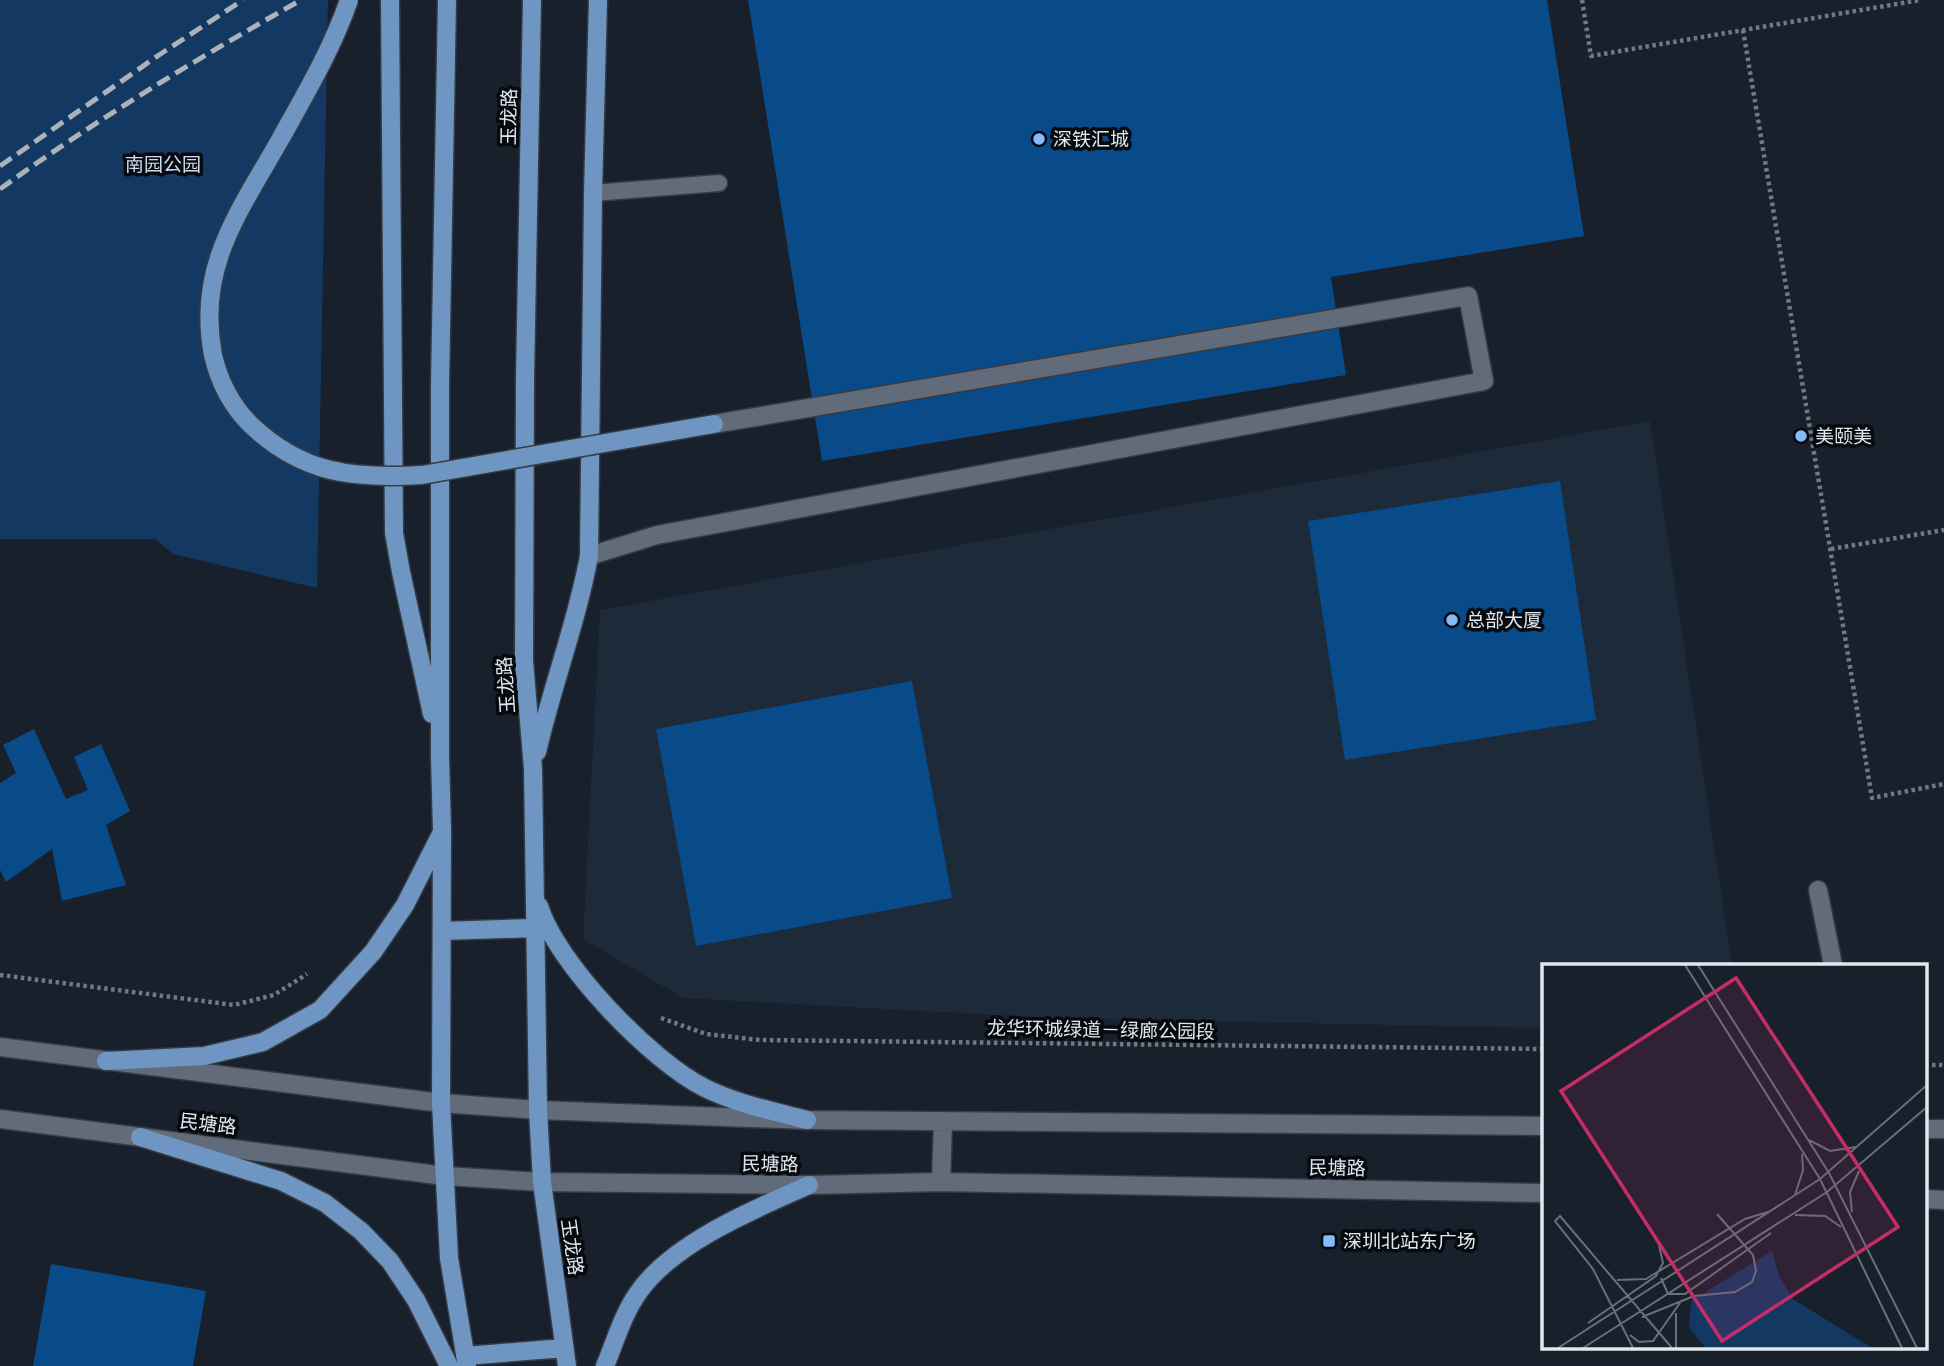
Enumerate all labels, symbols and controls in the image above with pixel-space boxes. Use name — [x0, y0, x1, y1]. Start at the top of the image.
street label: 玉龙路 — [497, 88, 521, 146]
place label: 深铁汇城 — [1053, 128, 1129, 151]
marker: 深铁汇城 — [1031, 131, 1047, 147]
park label: 南园公园 — [125, 153, 201, 176]
place label: 美颐美 — [1815, 425, 1872, 448]
marker: 美颐美 — [1793, 428, 1809, 444]
place label: 总部大厦 — [1466, 609, 1542, 632]
marker: 总部大厦 — [1444, 612, 1460, 628]
street label: 玉龙路 — [493, 656, 519, 714]
inset map — [1542, 964, 1926, 1348]
street label: 龙华环城绿道－绿廊公园段 — [987, 1017, 1215, 1043]
street label: 民塘路 — [178, 1109, 238, 1139]
street label: 民塘路 — [741, 1152, 799, 1176]
street label: 民塘路 — [1308, 1156, 1366, 1180]
street label: 玉龙路 — [557, 1217, 587, 1277]
place label: 深圳北站东广场 — [1343, 1230, 1476, 1253]
marker: 深圳北站东广场 — [1321, 1233, 1337, 1249]

